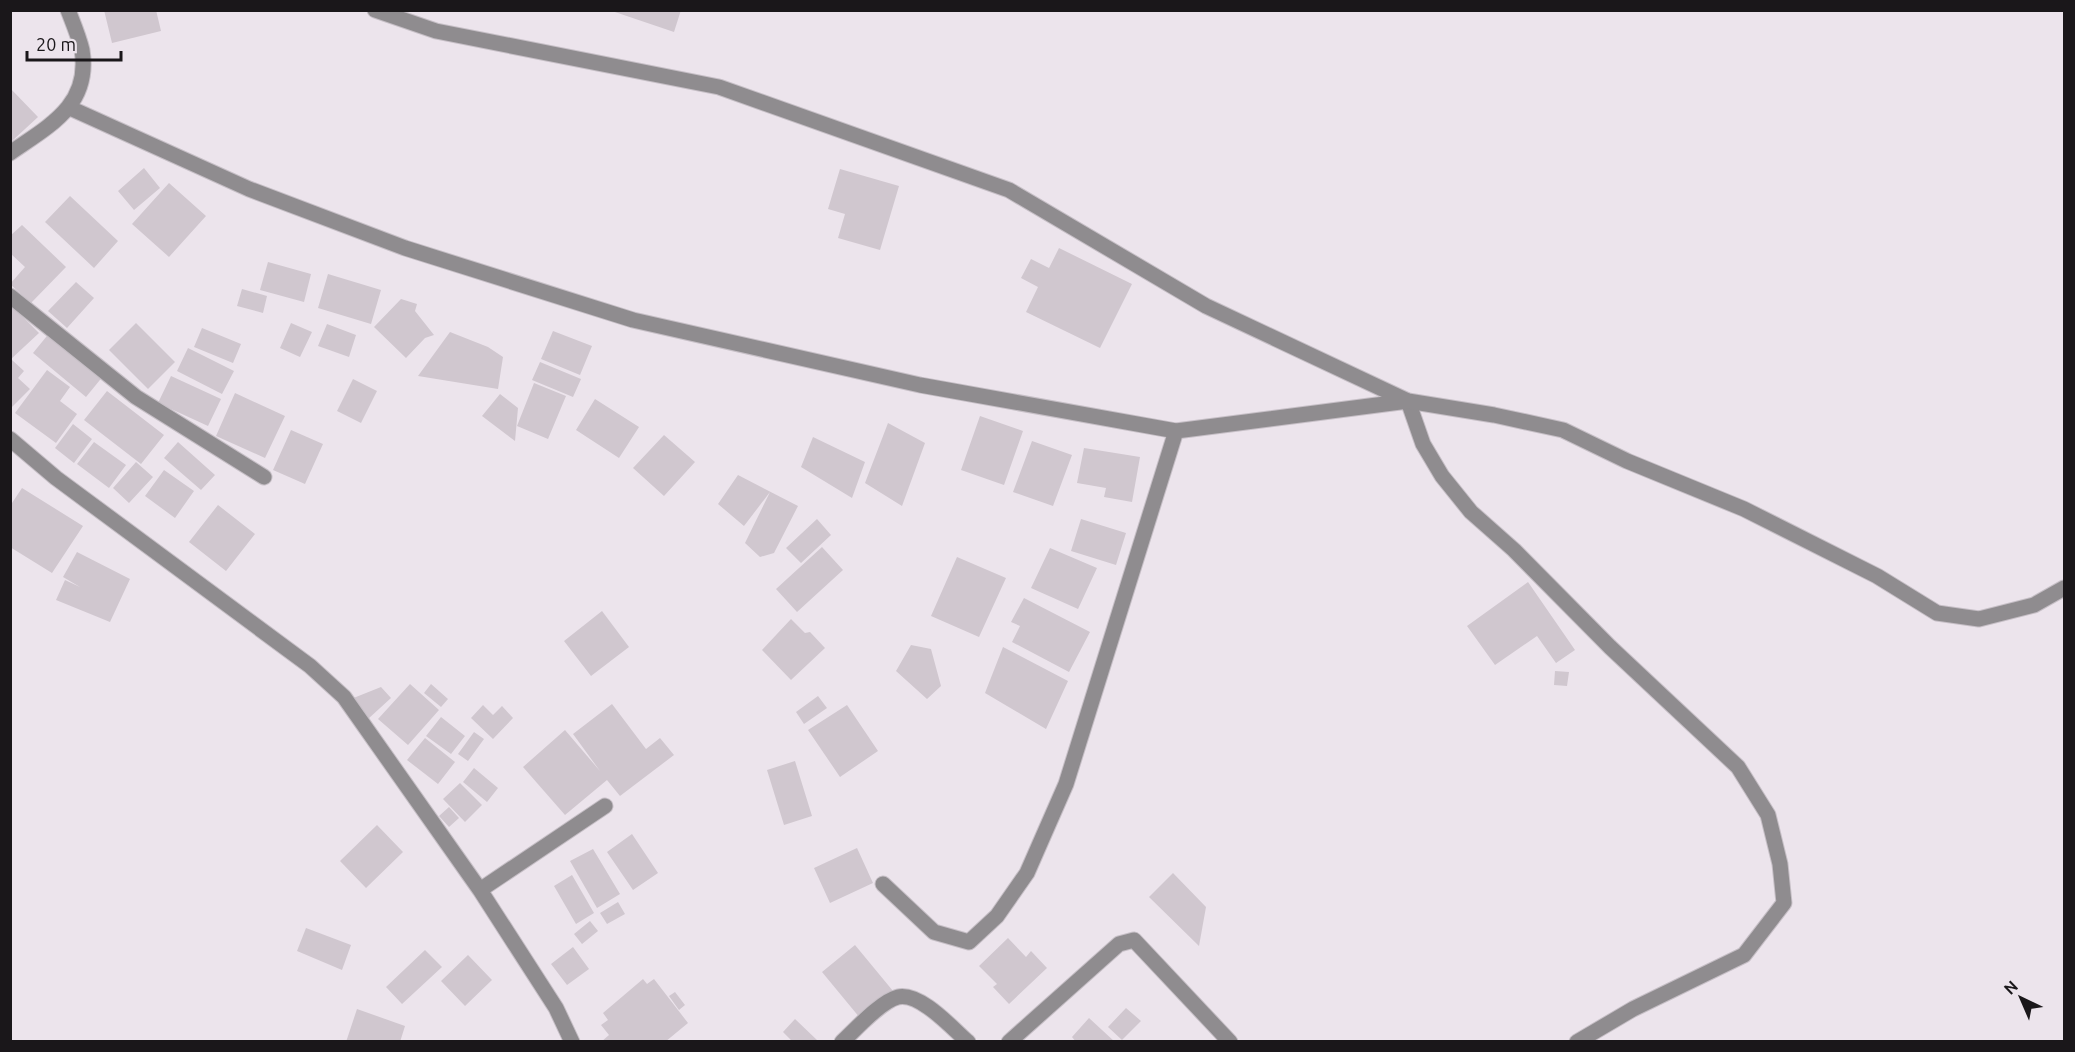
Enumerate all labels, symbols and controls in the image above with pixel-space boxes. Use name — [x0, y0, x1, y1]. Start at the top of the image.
scale bar — [27, 24, 122, 62]
text: 20 m — [36, 34, 76, 54]
north arrow — [1991, 968, 2051, 1028]
text: N — [2000, 977, 2021, 998]

